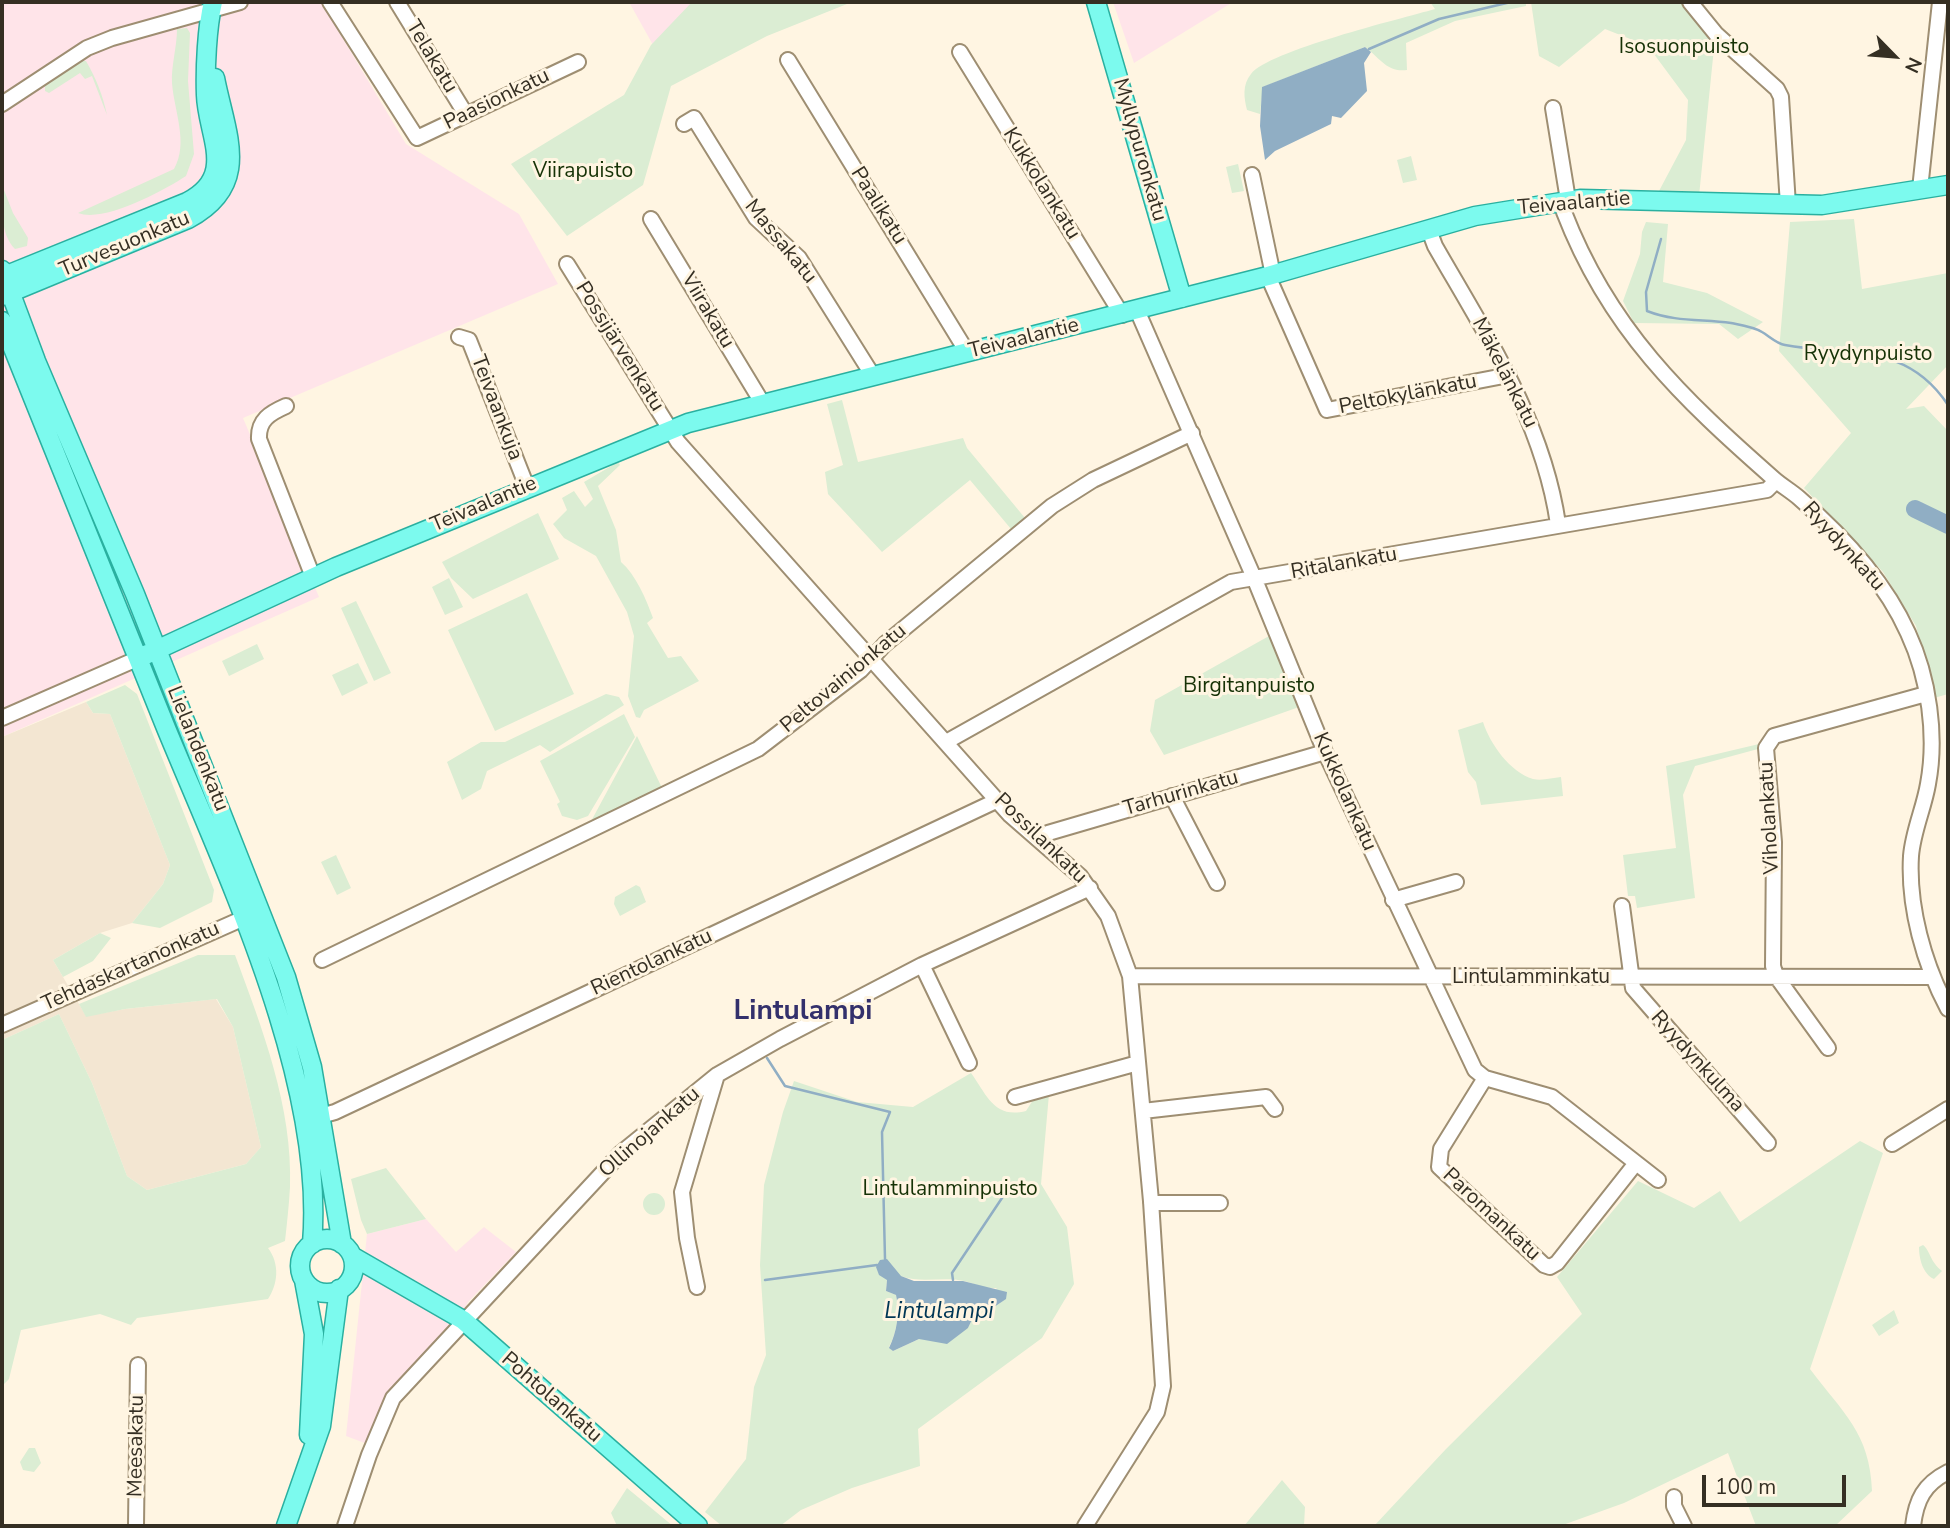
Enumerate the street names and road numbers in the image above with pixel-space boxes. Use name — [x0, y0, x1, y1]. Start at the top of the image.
street label: Telakatu — [400, 16, 462, 98]
street label: Paasionkatu — [440, 64, 554, 136]
street label: Myllypuronkatu — [1107, 76, 1171, 224]
street label: Kukkolankatu — [997, 123, 1085, 245]
street label: Paalikatu — [844, 163, 912, 249]
street label: Teivaalantie — [1517, 187, 1631, 221]
street label: Massakatu — [738, 195, 822, 289]
street label: Turvesuonkatu — [56, 206, 194, 284]
street label: Viirakatu — [675, 269, 739, 353]
street label: Possijärvenkatu — [569, 277, 669, 417]
street label: Teivaalantie — [966, 313, 1082, 365]
street label: Mäkelänkatu — [1465, 314, 1543, 432]
street label: Teivaankuja — [464, 352, 528, 464]
street label: Peltokylänkatu — [1337, 369, 1479, 421]
street label: Teivaalantie — [427, 471, 541, 539]
street label: Ryydynkatu — [1796, 497, 1890, 597]
street label: Ritalankatu — [1289, 542, 1399, 586]
street label: Peltovainionkatu — [776, 619, 912, 739]
street label: Lielahdenkatu — [160, 683, 234, 815]
street label: Kukkolankatu — [1307, 729, 1381, 855]
street label: Viholankatu — [1754, 761, 1786, 875]
street label: Tarhurinkatu — [1121, 766, 1241, 822]
street label: Possilankatu — [988, 788, 1092, 890]
street label: Tehdaskartanonkatu — [38, 916, 224, 1018]
street label: Rientolankatu — [587, 924, 717, 1002]
street label: Lintulamminkatu — [1452, 965, 1610, 991]
street label: Ryydynkulma — [1645, 1006, 1749, 1118]
street label: Ollinojankatu — [594, 1082, 706, 1184]
street label: Paromankatu — [1437, 1163, 1545, 1267]
street label: Pohtolankatu — [495, 1347, 607, 1449]
street label: Meesakatu — [124, 1395, 150, 1497]

